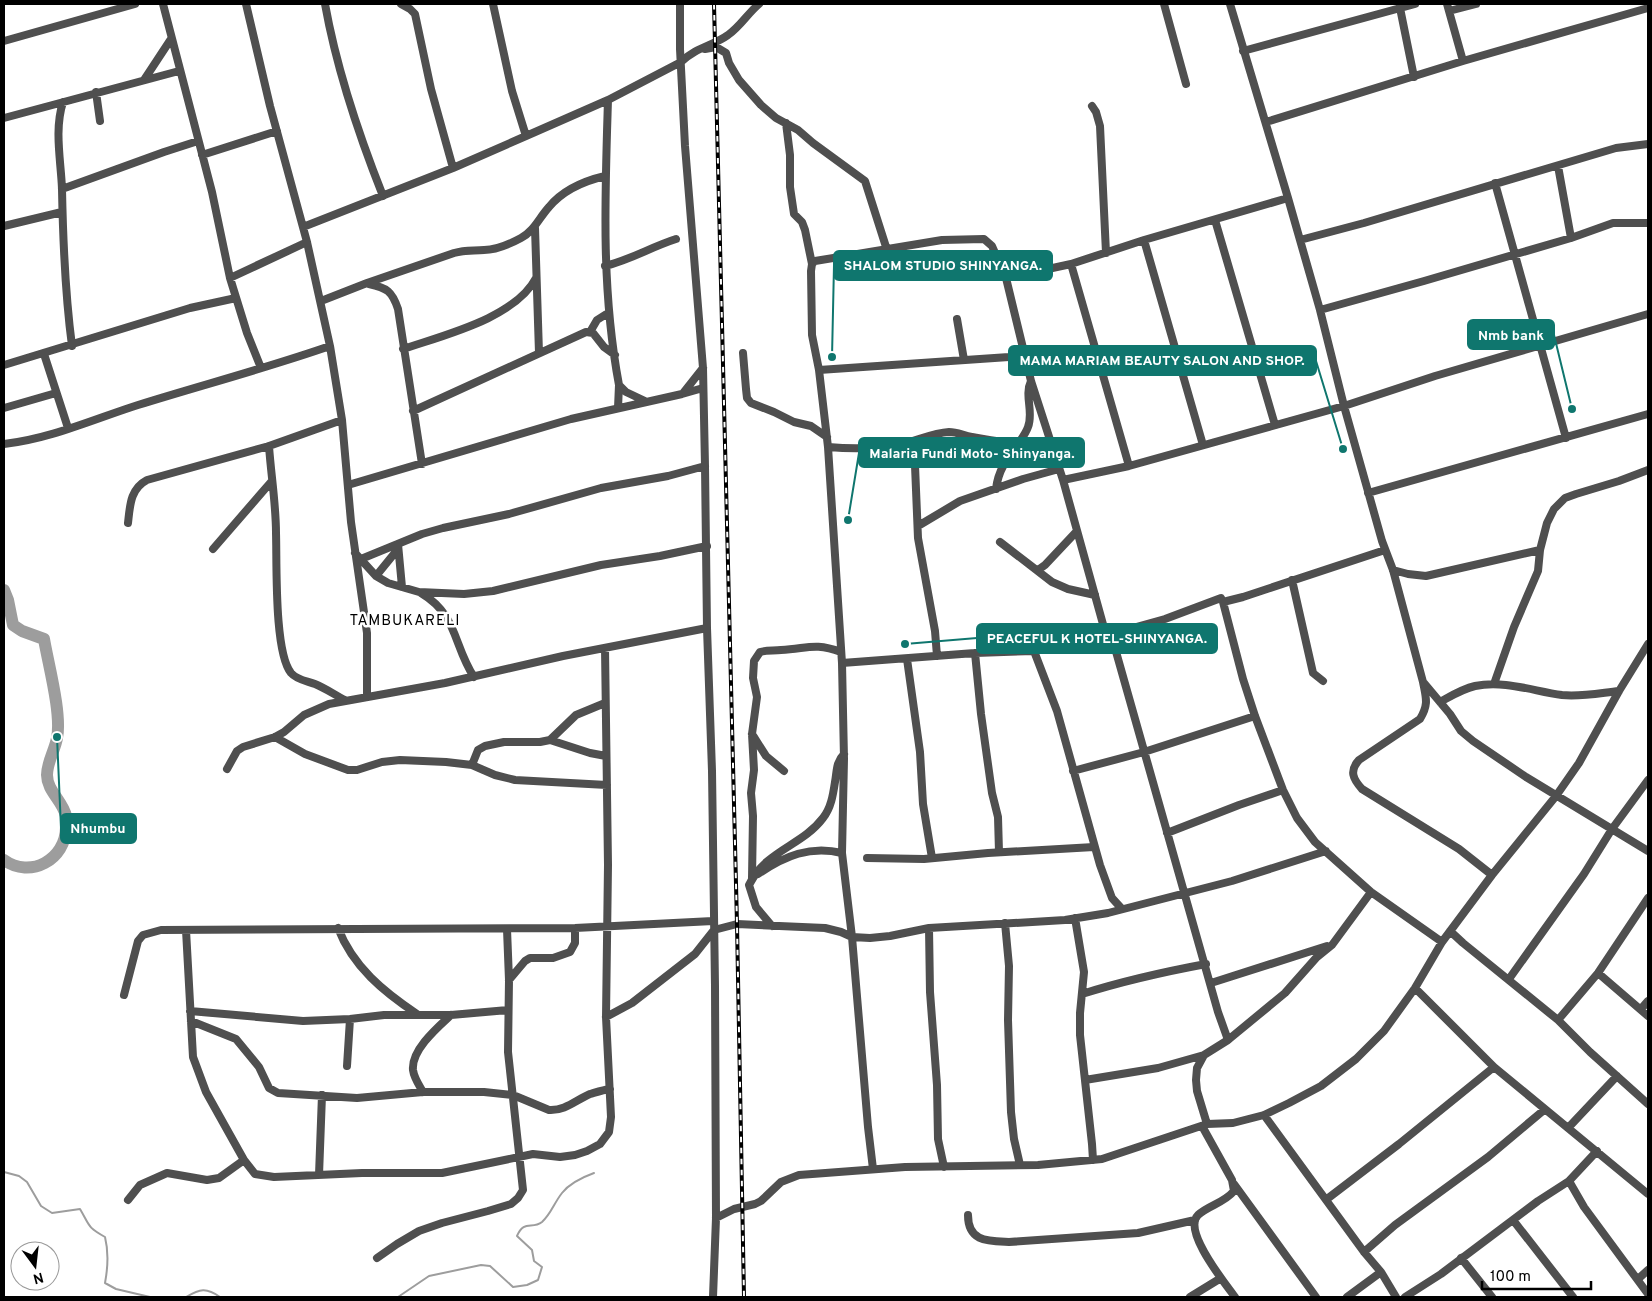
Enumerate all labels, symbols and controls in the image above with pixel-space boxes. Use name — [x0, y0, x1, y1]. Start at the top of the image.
callout: SHALOM STUDIO SHINYANGA. — [834, 251, 1052, 280]
text: SHALOM STUDIO SHINYANGA. — [844, 258, 1042, 275]
callout: Nmb bank — [1468, 320, 1554, 349]
text: Nmb bank — [1478, 328, 1544, 345]
callout: MAMA MARIAM BEAUTY SALON AND SHOP. — [1009, 346, 1316, 375]
text: MAMA MARIAM BEAUTY SALON AND SHOP. — [1019, 353, 1305, 370]
callout: Malaria Fundi Moto- Shinyanga. — [859, 438, 1084, 467]
text: Malaria Fundi Moto- Shinyanga. — [869, 446, 1075, 463]
district label: TAMBUKARELI — [349, 612, 461, 631]
callout: PEACEFUL K HOTEL-SHINYANGA. — [977, 624, 1217, 653]
text: PEACEFUL K HOTEL-SHINYANGA. — [987, 631, 1207, 648]
callout: Nhumbu — [61, 814, 136, 843]
text: Nhumbu — [70, 821, 126, 838]
north arrow — [10, 1241, 60, 1291]
scale bar — [1482, 1258, 1591, 1290]
text: N — [31, 1268, 45, 1287]
text: 100 m — [1490, 1268, 1531, 1287]

